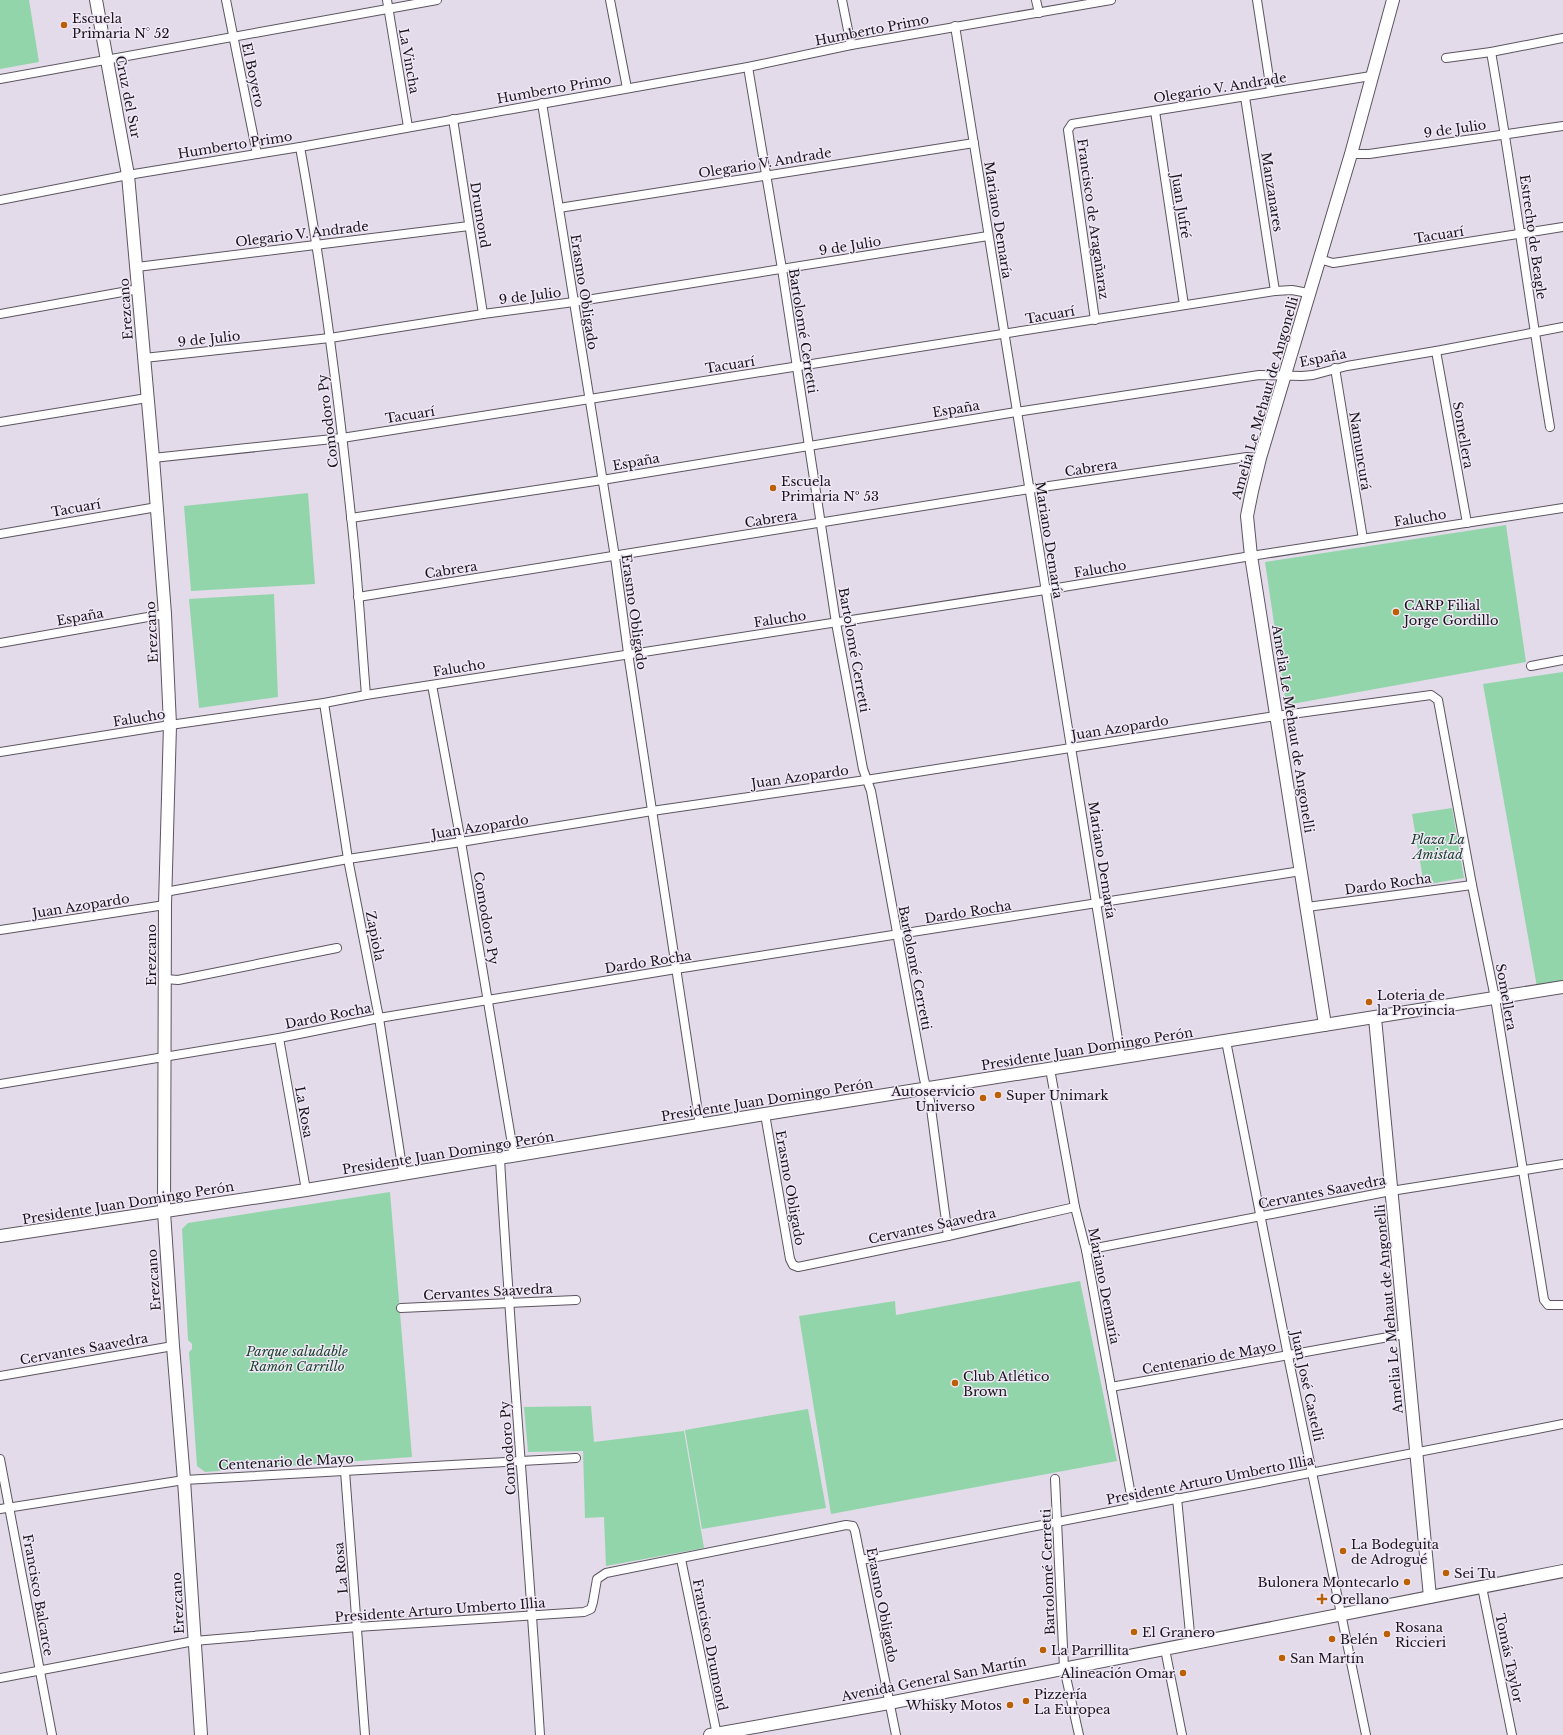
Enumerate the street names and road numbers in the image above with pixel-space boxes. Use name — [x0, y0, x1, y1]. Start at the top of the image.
street label: Humberto Primo — [814, 11, 930, 49]
street label: La Vincha — [395, 27, 423, 96]
street label: El Boyero — [238, 41, 268, 109]
street label: Cruz del Sur — [112, 54, 144, 141]
street label: Olegario V. Andrade — [1152, 69, 1288, 107]
street label: Humberto Primo — [496, 71, 612, 107]
street label: 9 de Julio — [1423, 116, 1487, 142]
street label: Humberto Primo — [177, 128, 293, 162]
street label: Francisco de Aragañaraz — [1073, 138, 1113, 300]
street label: Olegario V. Andrade — [697, 144, 833, 182]
street label: Manzanares — [1257, 151, 1287, 233]
street label: Mariano Demaría — [980, 160, 1016, 281]
street label: Juan Jufré — [1167, 170, 1195, 240]
street label: Estrecho de Beagle — [1516, 173, 1550, 301]
street label: Drumond — [466, 181, 494, 249]
street label: Olegario V. Andrade — [234, 217, 370, 251]
street label: Tacuarí — [1413, 223, 1465, 247]
street label: Erasmo Obligado — [566, 233, 602, 351]
street label: 9 de Julio — [818, 233, 882, 259]
street label: Bartolomé Cerretti — [785, 267, 821, 395]
street label: Erezcano — [115, 278, 137, 340]
street label: 9 de Julio — [498, 284, 562, 308]
street label: Amelia Le Mehaut de Angonelli — [1228, 294, 1302, 502]
street label: Tacuarí — [1024, 302, 1077, 328]
street label: 9 de Julio — [177, 327, 241, 351]
street label: España — [1298, 345, 1349, 371]
street label: Tacuarí — [704, 353, 756, 377]
street label: Comodoro Py — [314, 373, 342, 469]
street label: España — [931, 397, 982, 421]
street label: Somellera — [1449, 400, 1477, 471]
street label: Tacuarí — [384, 403, 436, 427]
street label: Namuncurá — [1345, 411, 1375, 492]
street label: España — [611, 449, 662, 474]
street label: Cabrera — [1063, 455, 1119, 481]
street label: Mariano Demaría — [1031, 480, 1067, 601]
street label: Tacuarí — [50, 495, 103, 521]
street label: Falucho — [1393, 505, 1447, 531]
street label: Cabrera — [743, 506, 799, 532]
street label: Erasmo Obligado — [617, 553, 651, 671]
street label: Falucho — [1073, 556, 1127, 582]
street label: Cabrera — [423, 557, 479, 583]
street label: Bartolomé Cerretti — [835, 586, 873, 714]
street label: Erezcano — [142, 601, 162, 663]
street label: España — [55, 604, 106, 629]
street label: Falucho — [753, 607, 807, 631]
street label: Amelia Le Mehaut de Angonelli — [1268, 623, 1318, 835]
street label: Falucho — [432, 655, 486, 681]
street label: Falucho — [112, 705, 166, 731]
street label: Juan Azopardo — [1068, 712, 1170, 744]
street label: Juan Azopardo — [748, 762, 850, 793]
street label: Mariano Demaría — [1084, 800, 1120, 921]
street label: Juan Azopardo — [428, 811, 530, 843]
street label: Dardo Rocha — [1344, 869, 1433, 899]
street label: Comodoro Py — [469, 870, 503, 967]
street label: Juan Azopardo — [29, 890, 131, 922]
street label: Dardo Rocha — [923, 897, 1013, 927]
street label: Bartolomé Cerretti — [895, 904, 936, 1032]
street label: Zapiola — [362, 910, 388, 963]
street label: Erezcano — [143, 924, 160, 986]
street label: Dardo Rocha — [603, 947, 693, 977]
street label: Somellera — [1492, 962, 1520, 1033]
street label: Dardo Rocha — [283, 999, 373, 1033]
street label: Presidente Juan Domingo Perón — [980, 1024, 1194, 1074]
street label: Presidente Juan Domingo Perón — [660, 1075, 874, 1125]
street label: La Rosa — [291, 1085, 317, 1140]
street label: Presidente Juan Domingo Perón — [341, 1128, 555, 1178]
street label: Erasmo Obligado — [772, 1129, 808, 1247]
street label: Cervantes Saavedra — [1257, 1171, 1388, 1213]
street label: Presidente Juan Domingo Perón — [21, 1178, 235, 1228]
street label: Amelia Le Mehaut de Angonelli — [1371, 1203, 1407, 1415]
street label: Cervantes Saavedra — [867, 1204, 998, 1248]
street label: Mariano Demaría — [1084, 1226, 1124, 1346]
street label: Erezcano — [143, 1249, 165, 1311]
street label: Cervantes Saavedra — [423, 1280, 554, 1304]
street label: Juan José Castelli — [1287, 1327, 1327, 1443]
street label: Cervantes Saavedra — [19, 1329, 150, 1369]
street label: Centenario de Mayo — [1141, 1338, 1277, 1378]
street label: Comodoro Py — [496, 1400, 520, 1496]
street label: Centenario de Mayo — [218, 1450, 354, 1474]
street label: Presidente Arturo Umberto Illia — [1105, 1451, 1316, 1508]
street label: Bartolomé Cerretti — [1037, 1508, 1059, 1636]
street label: Francisco Balcarce — [19, 1533, 57, 1657]
street label: La Rosa — [330, 1541, 352, 1595]
street label: Erasmo Obligado — [863, 1546, 901, 1664]
street label: Erezcano — [168, 1572, 188, 1634]
street label: Francisco Drumond — [689, 1578, 731, 1713]
street label: Presidente Arturo Umberto Illia — [334, 1594, 547, 1626]
street label: Tomás Taylor — [1491, 1612, 1527, 1705]
street label: Avenida General San Martín — [839, 1653, 1028, 1705]

